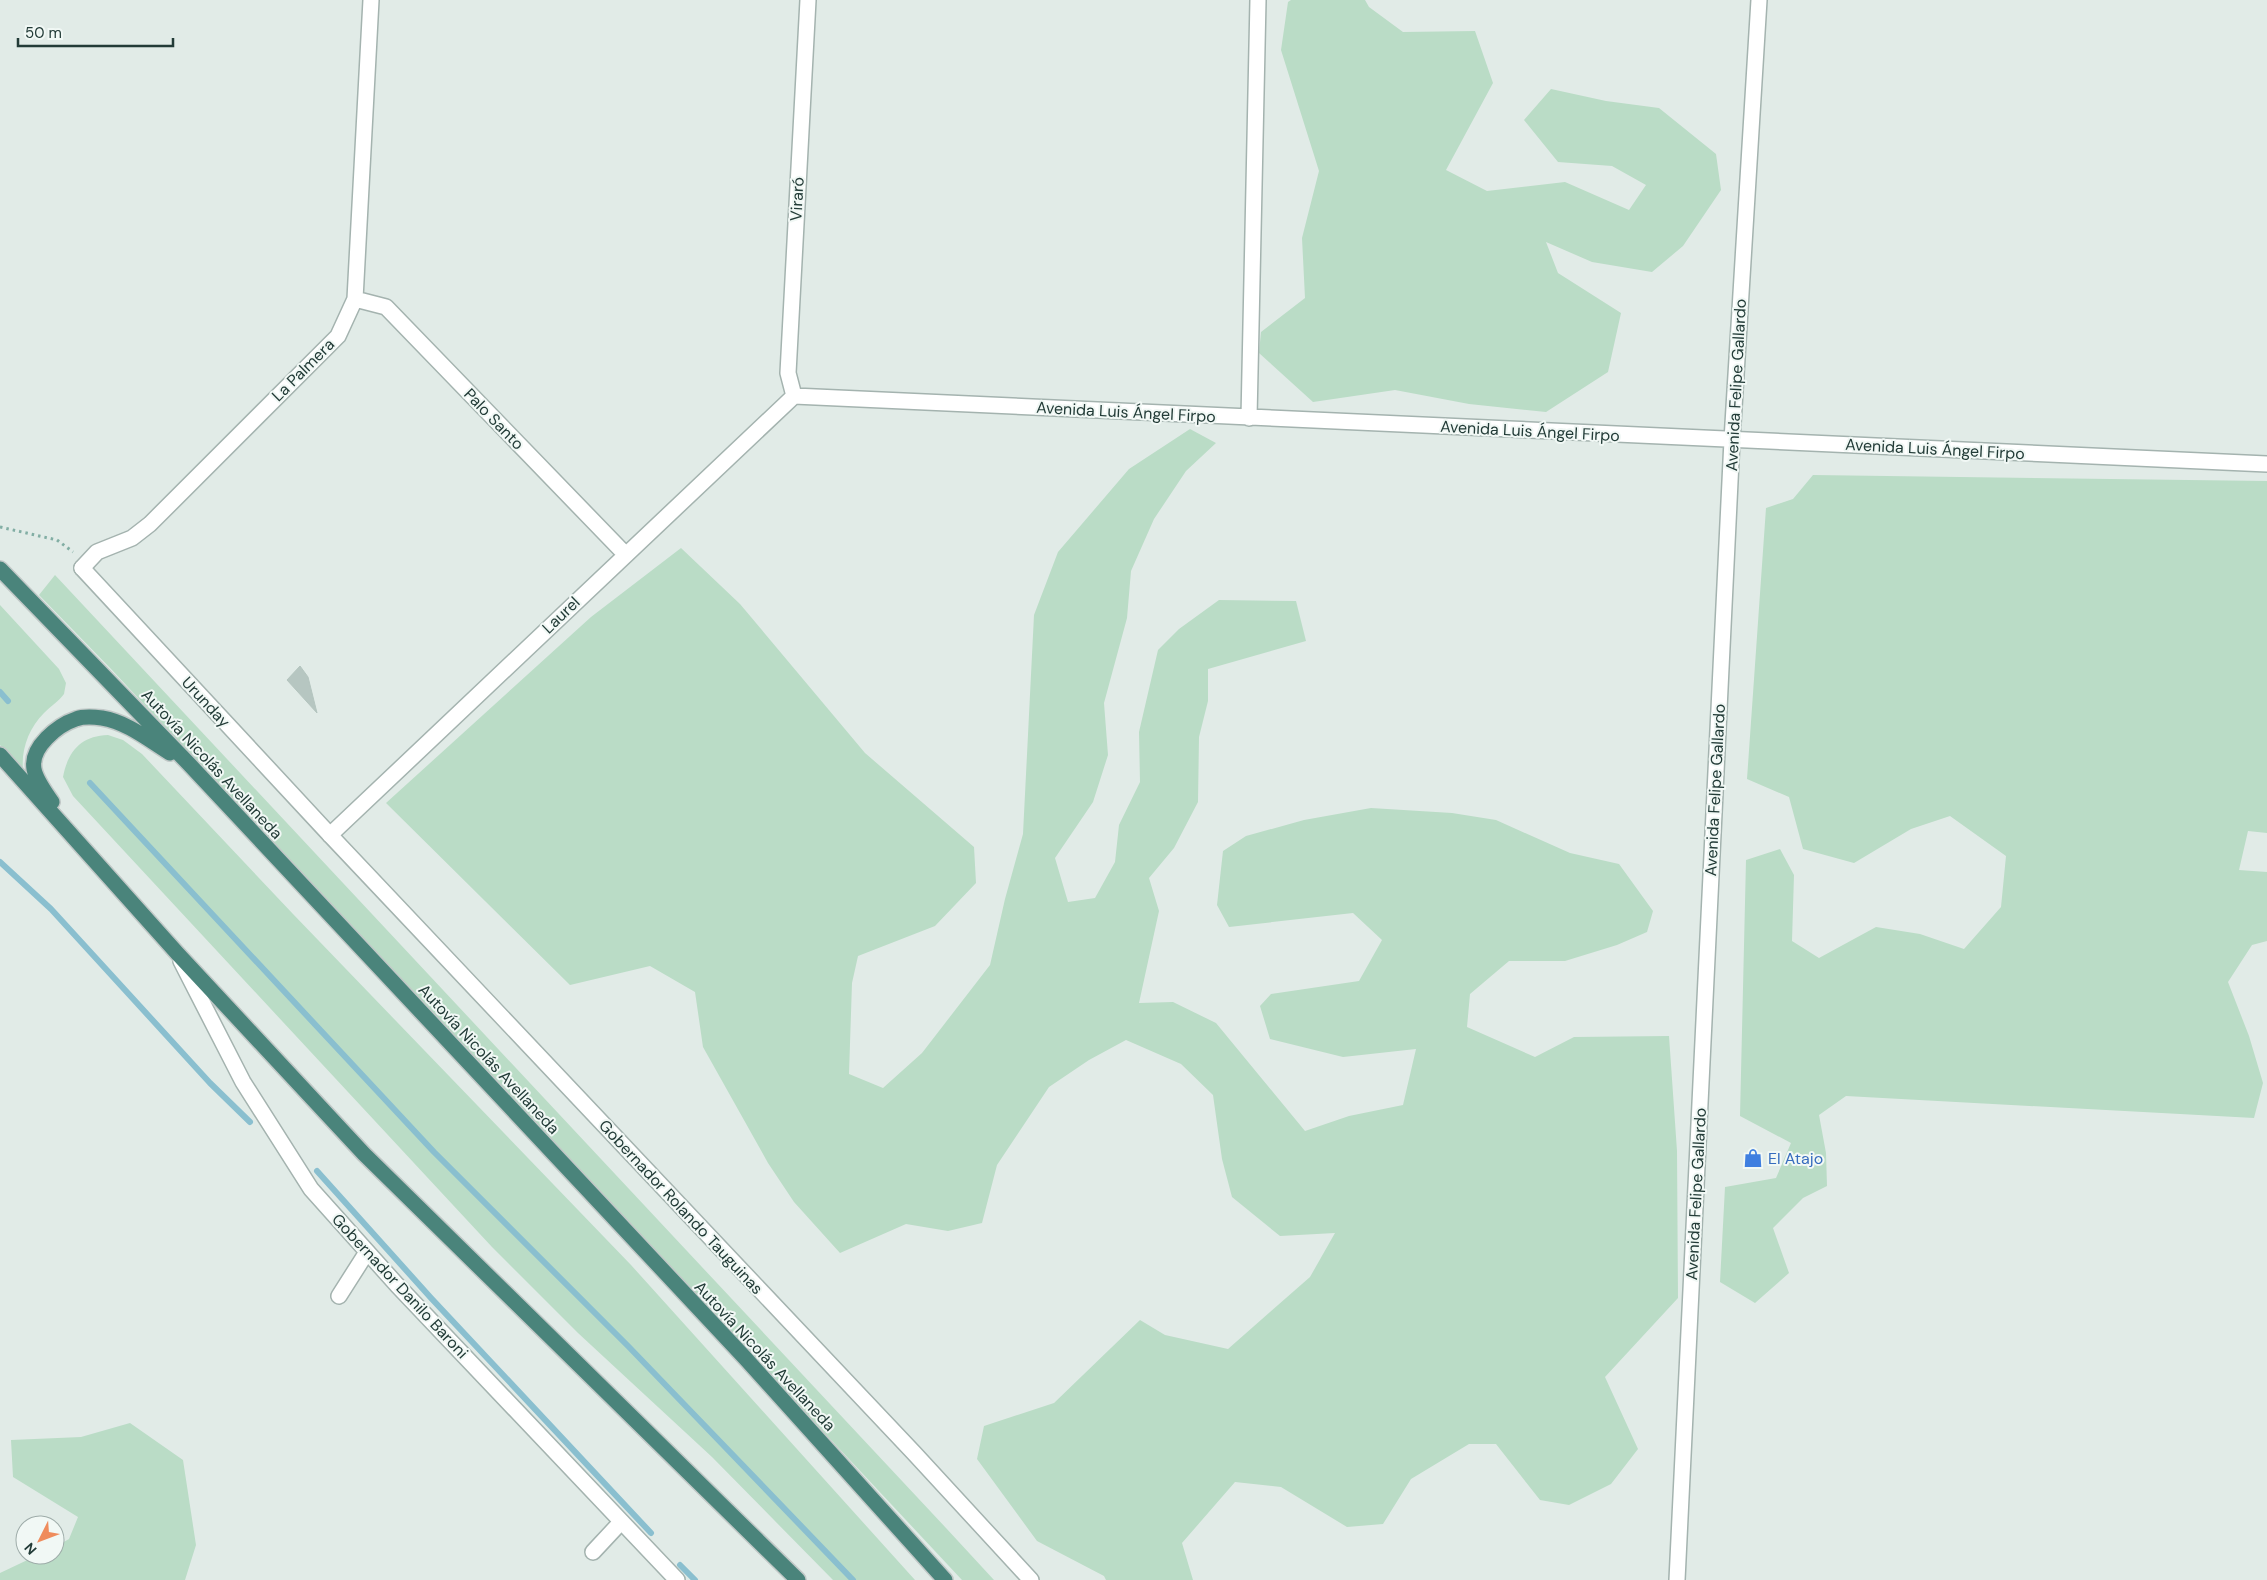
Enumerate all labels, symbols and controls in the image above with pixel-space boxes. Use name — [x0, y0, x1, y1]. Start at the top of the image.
scale bar — [18, 15, 172, 47]
text: 50 m — [25, 23, 62, 43]
street label: Viraró — [785, 176, 809, 222]
street label: Avenida Felipe Gallardo — [1721, 298, 1751, 472]
street label: La Palmera — [267, 334, 339, 406]
street label: Palo Santo — [459, 384, 529, 454]
street label: Avenida Luis Ángel Firpo — [1036, 397, 1216, 427]
street label: Avenida Luis Ángel Firpo — [1440, 416, 1620, 446]
street label: Avenida Luis Ángel Firpo — [1845, 434, 2025, 464]
street label: Laurel — [538, 592, 584, 638]
street label: Urunday — [177, 672, 235, 732]
street label: Autovía Nicolás Avellaneda — [137, 685, 287, 843]
street label: Avenida Felipe Gallardo — [1700, 703, 1730, 877]
street label: Autovía Nicolás Avellaneda — [414, 980, 564, 1138]
street label: Avenida Felipe Gallardo — [1681, 1107, 1711, 1281]
street label: Gobernador Rolando Tauguinas — [594, 1115, 768, 1299]
shop icon: El Atajo — [1742, 1147, 1764, 1169]
place label: El Atajo — [1768, 1148, 1823, 1169]
street label: Gobernador Danilo Baroni — [327, 1209, 473, 1363]
street label: Autovía Nicolás Avellaneda — [690, 1277, 840, 1435]
north arrow — [15, 1515, 65, 1565]
text: N — [20, 1539, 40, 1559]

